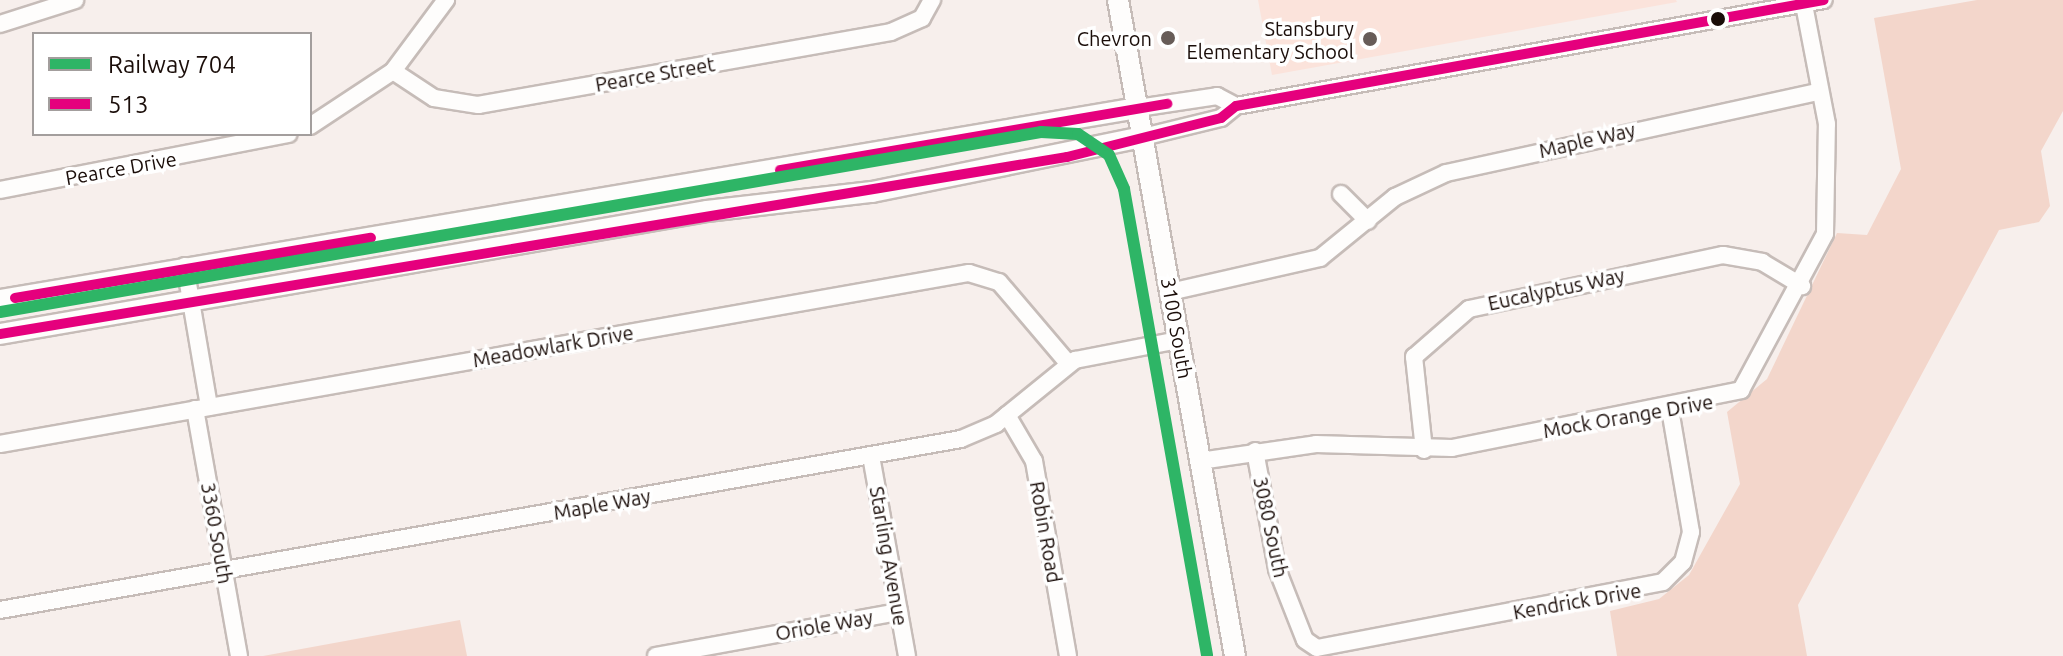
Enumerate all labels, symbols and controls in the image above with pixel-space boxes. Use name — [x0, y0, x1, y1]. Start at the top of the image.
unlabelled marker — [1710, 11, 1726, 27]
place label: Stansbury Elementary School — [1187, 16, 1354, 63]
place label: Chevron — [1077, 26, 1152, 50]
marker: Chevron — [1159, 29, 1177, 47]
marker: Stansbury Elementary School — [1361, 30, 1379, 48]
legend — [32, 32, 312, 136]
text: Railway 704 — [108, 51, 236, 78]
street label: Pearce Street — [593, 52, 717, 96]
text: 513 — [108, 91, 149, 118]
street label: Maple Way — [1536, 117, 1638, 163]
street label: Pearce Drive — [63, 146, 179, 190]
street label: Eucalyptus Way — [1485, 263, 1627, 315]
street label: 3100 South — [1156, 275, 1198, 381]
street label: Meadowlark Drive — [471, 320, 635, 372]
street label: Mock Orange Drive — [1541, 389, 1715, 443]
street label: 3080 South — [1249, 474, 1293, 580]
street label: Robin Road — [1025, 479, 1067, 585]
street label: 3360 South — [196, 480, 238, 586]
street label: Maple Way — [552, 484, 652, 524]
street label: Starling Avenue — [865, 484, 913, 628]
street label: Kendrick Drive — [1511, 578, 1643, 624]
street label: Oriole Way — [773, 605, 875, 645]

